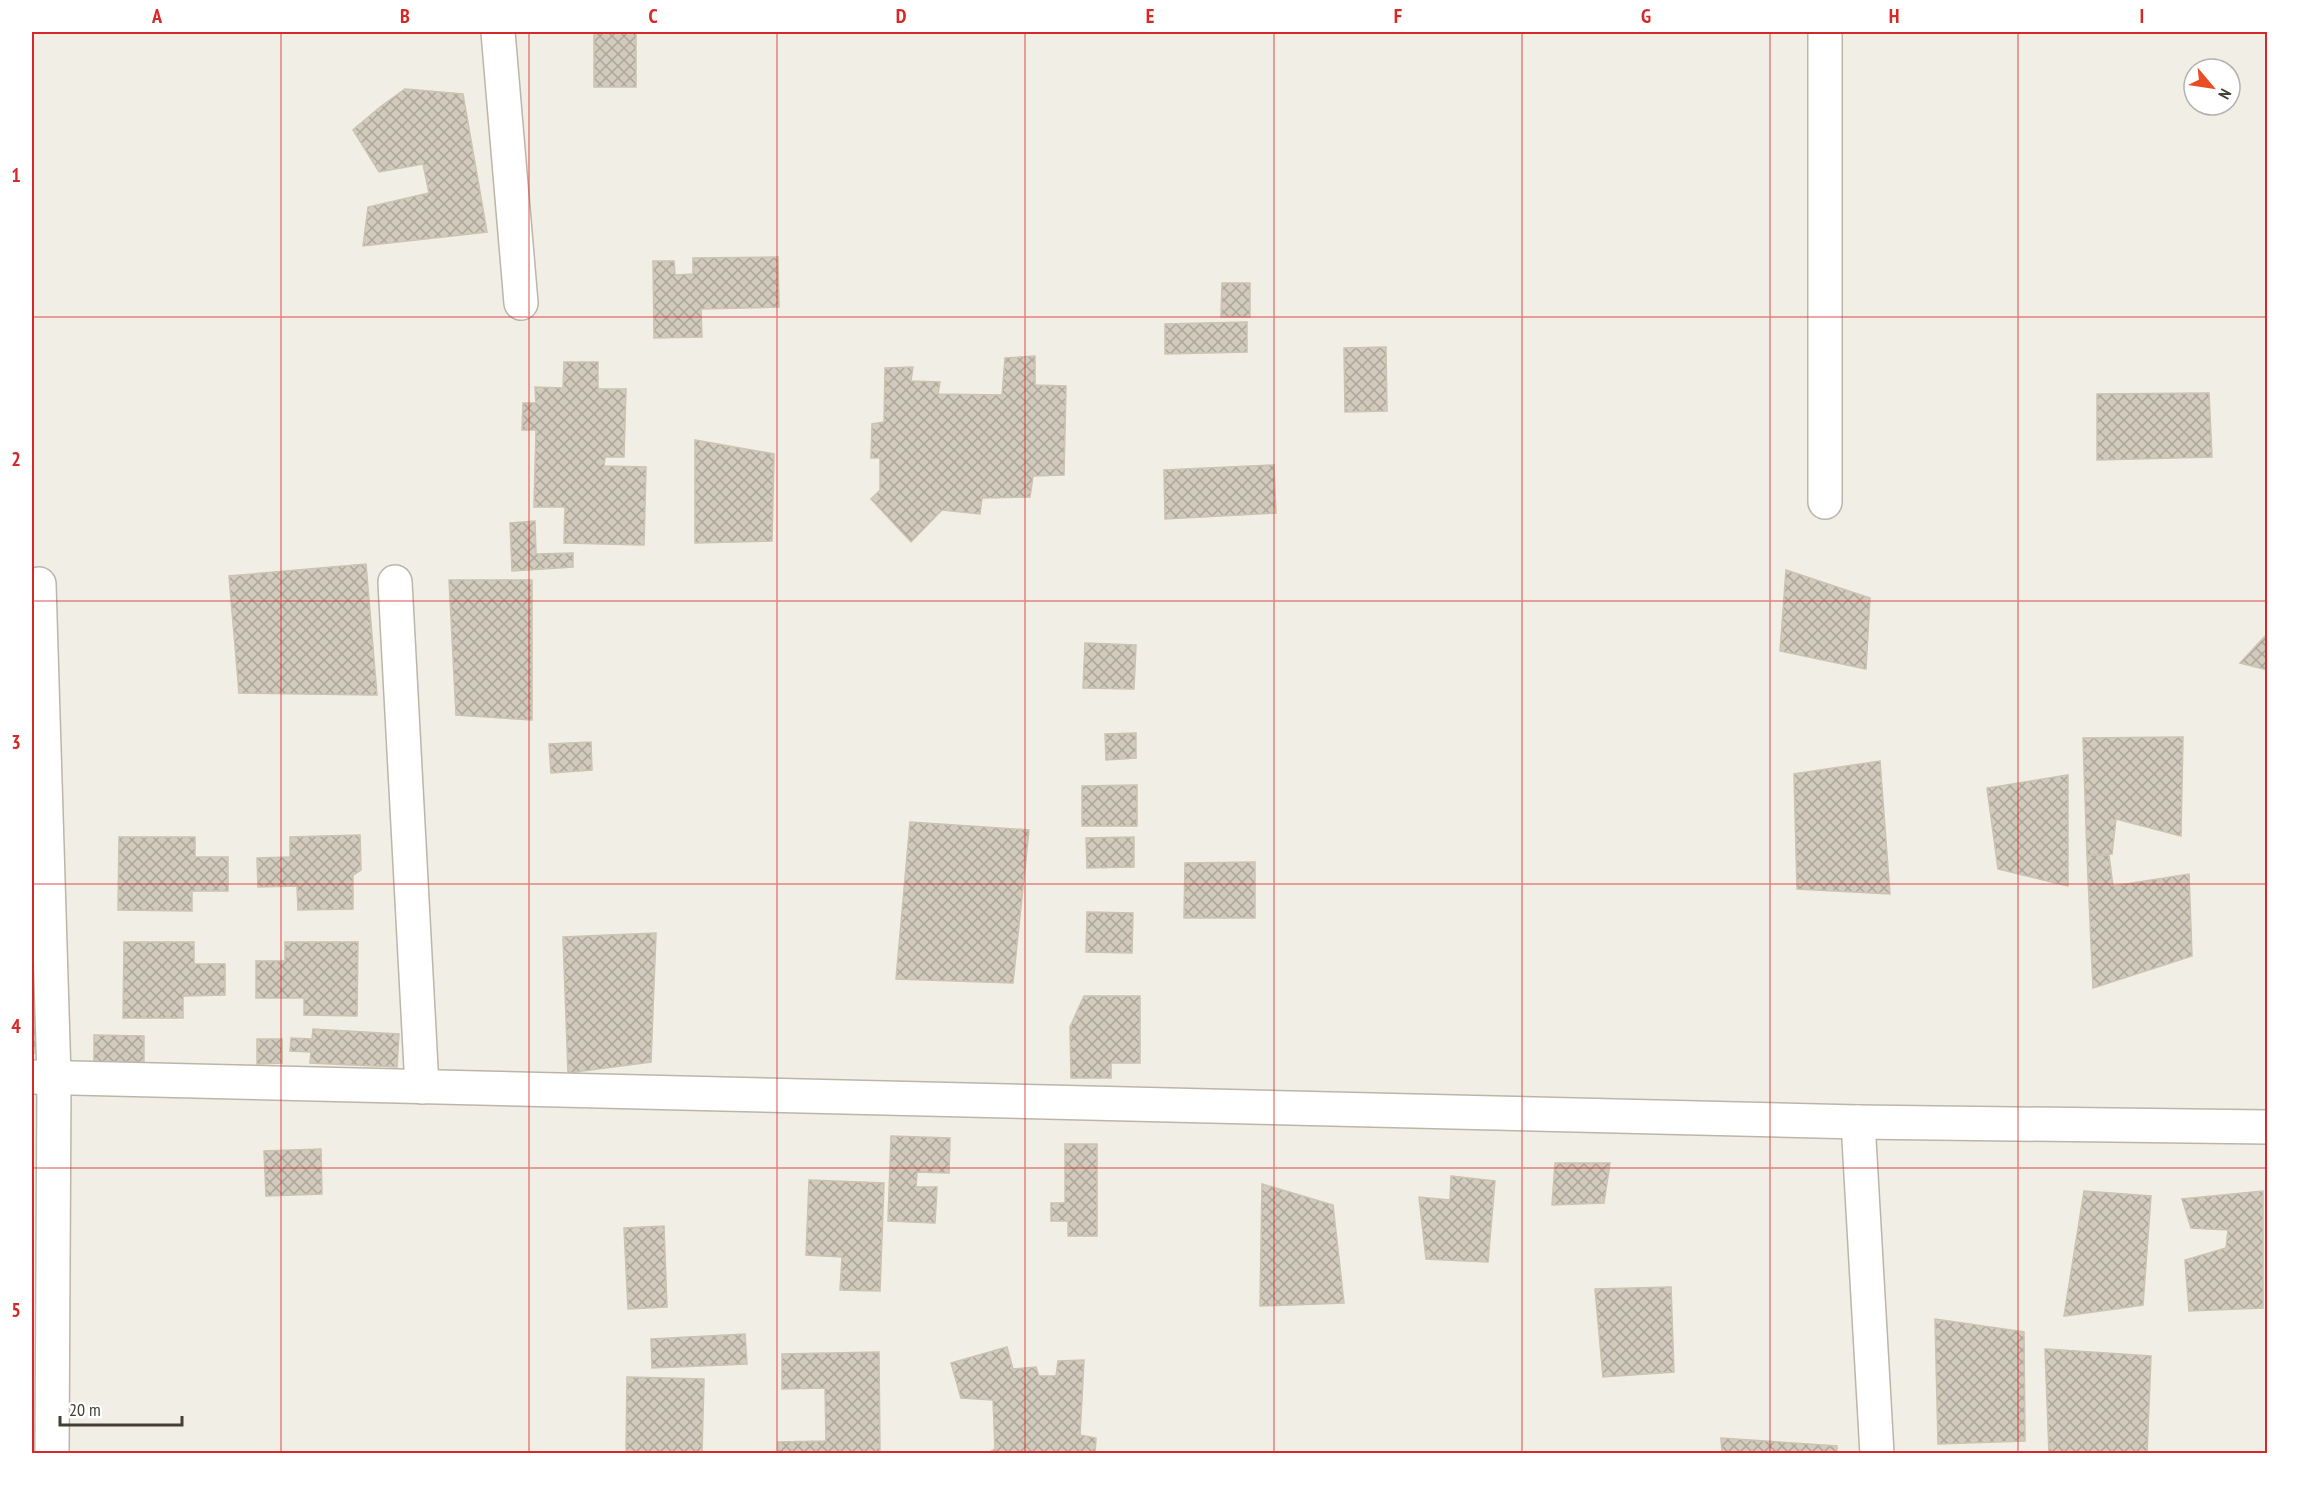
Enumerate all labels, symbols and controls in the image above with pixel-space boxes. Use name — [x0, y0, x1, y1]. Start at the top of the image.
text: A — [151, 3, 163, 29]
text: B — [400, 3, 410, 29]
text: C — [648, 3, 658, 29]
text: D — [896, 3, 907, 29]
text: E — [1146, 3, 1154, 29]
text: F — [1394, 3, 1402, 29]
text: G — [1641, 3, 1651, 29]
text: H — [1889, 3, 1899, 29]
text: I — [2140, 3, 2144, 29]
north arrow — [2182, 57, 2242, 117]
text: N — [2214, 86, 2236, 103]
text: 1 — [11, 162, 21, 188]
text: 2 — [11, 446, 21, 472]
text: 3 — [11, 729, 21, 755]
text: 4 — [11, 1013, 21, 1039]
text: 5 — [11, 1297, 21, 1323]
scale bar — [60, 1389, 182, 1427]
text: 20 m — [69, 1398, 101, 1421]

